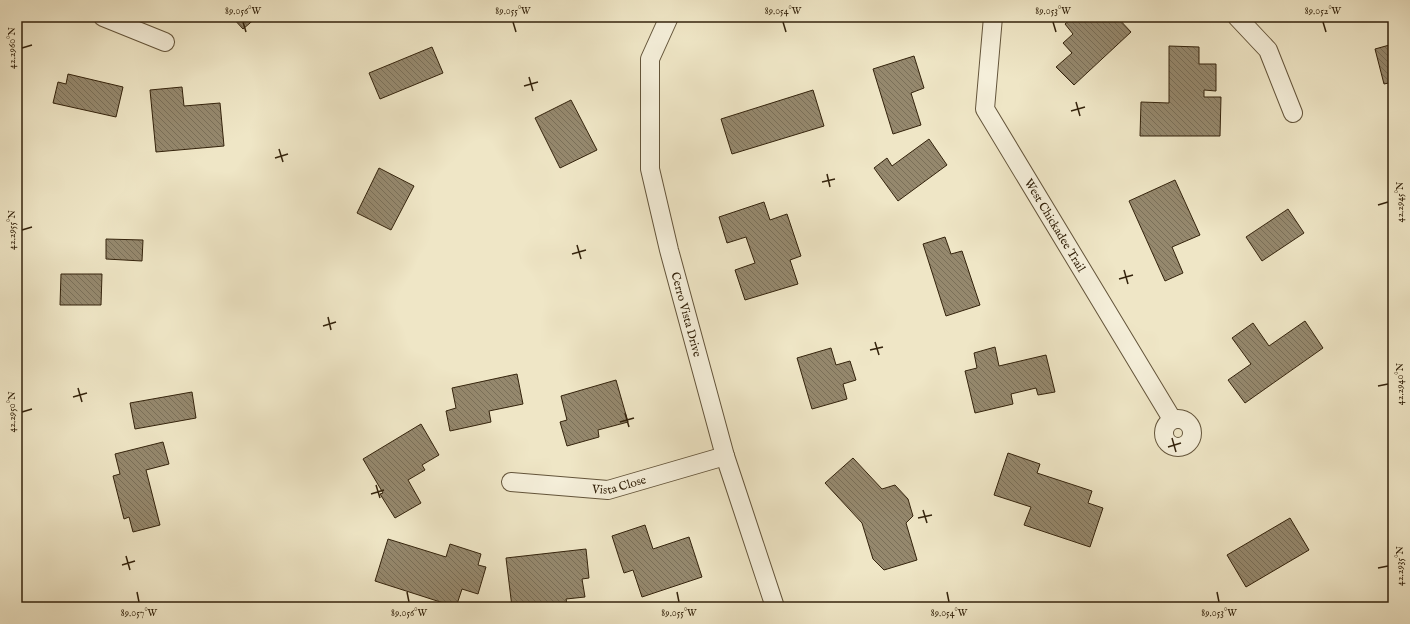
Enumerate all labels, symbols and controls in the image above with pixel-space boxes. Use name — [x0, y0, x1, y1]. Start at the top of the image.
text: 89.056°W — [225, 5, 261, 18]
text: 89.055°W — [495, 5, 531, 18]
text: 89.054°W — [765, 5, 802, 18]
text: 89.053°W — [1035, 5, 1071, 18]
text: 89.052°W — [1305, 5, 1342, 18]
text: 42.2960°N — [6, 27, 19, 69]
street label: West Chickadee Trail — [1021, 176, 1089, 275]
text: 42.2945°N — [1394, 181, 1407, 223]
text: 42.2955°N — [6, 210, 19, 250]
street label: Cerro Vista Drive — [668, 270, 705, 359]
text: 42.2940°N — [1394, 362, 1407, 405]
text: 42.2950°N — [6, 391, 19, 433]
street label: Vista Close — [590, 472, 648, 497]
text: 42.2935°N — [1394, 546, 1407, 586]
text: 89.057°W — [121, 607, 158, 620]
text: 89.056°W — [391, 607, 427, 620]
text: 89.055°W — [661, 607, 697, 620]
text: 89.054°W — [931, 607, 968, 620]
text: 89.053°W — [1201, 607, 1237, 620]

